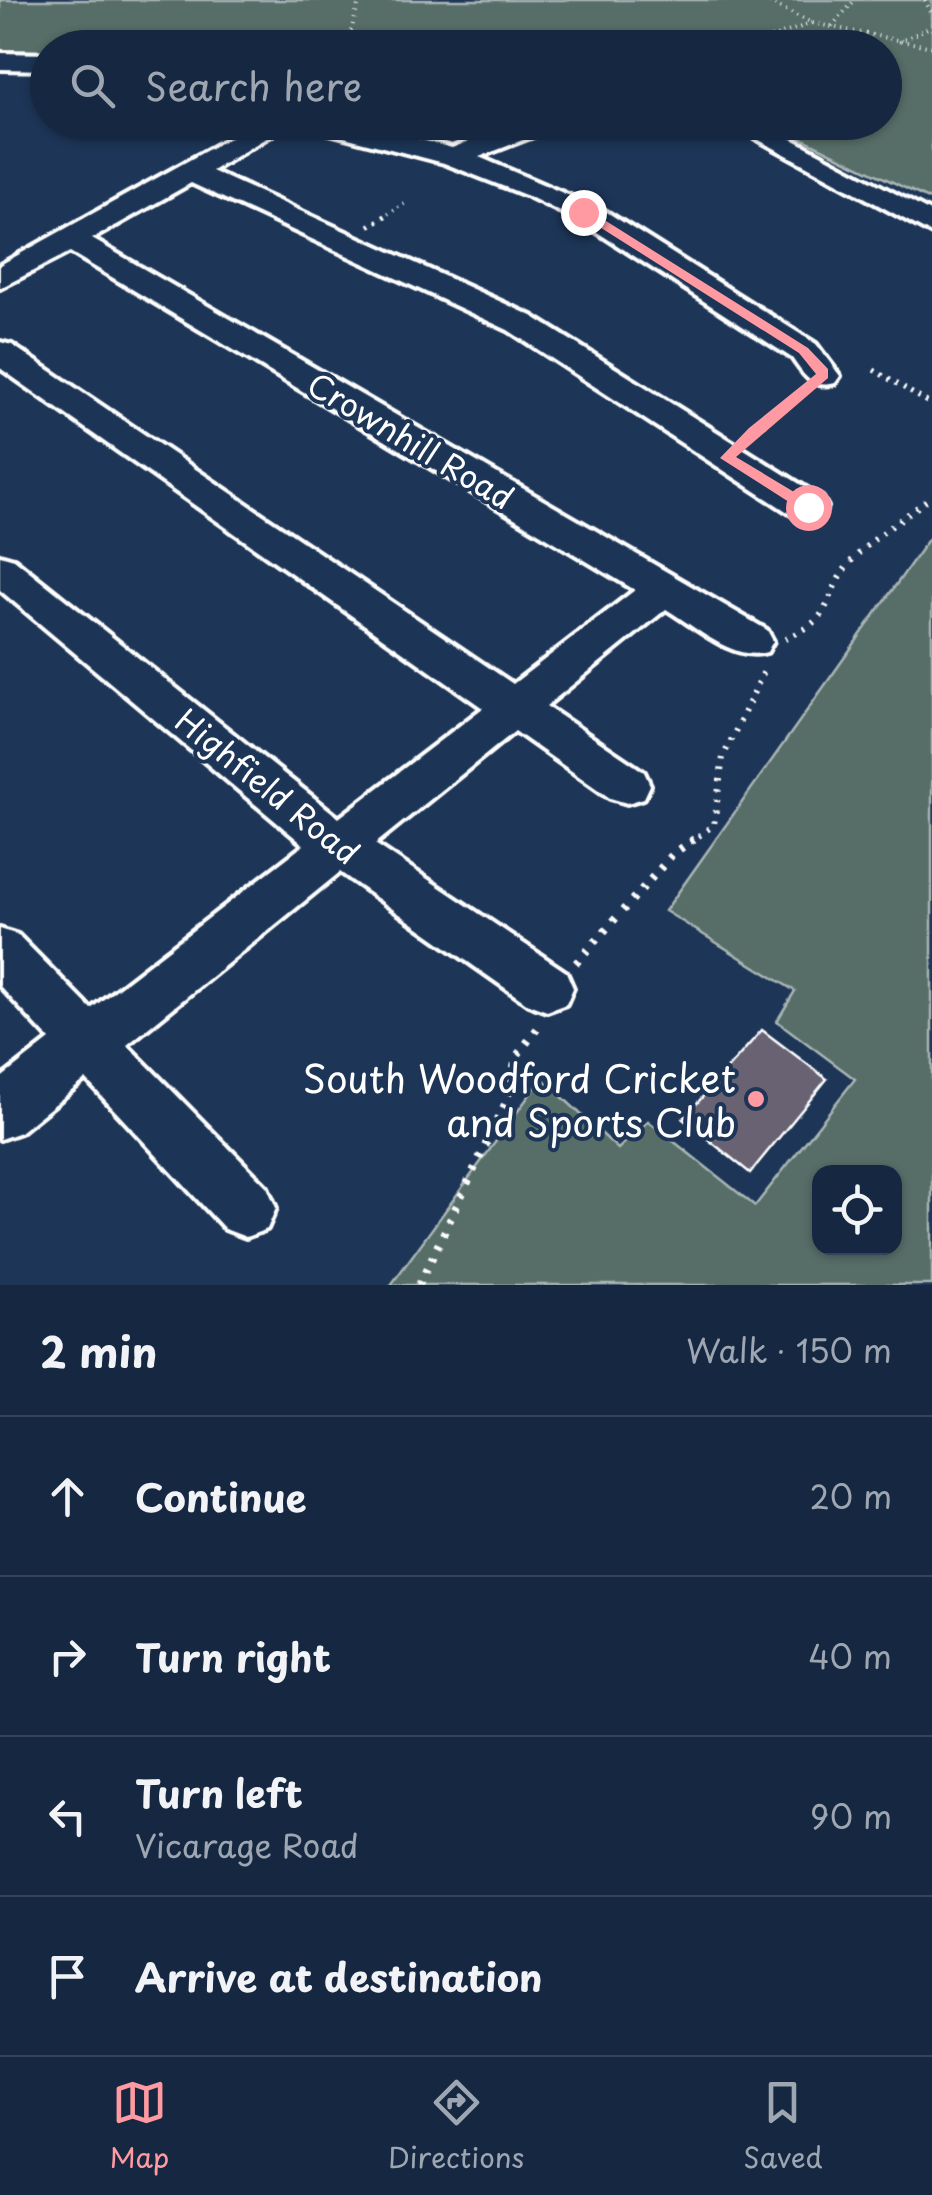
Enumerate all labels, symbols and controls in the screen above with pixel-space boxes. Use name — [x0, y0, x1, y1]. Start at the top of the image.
search box — [30, 30, 902, 140]
text: Search here — [145, 57, 362, 114]
icon: search — [65, 58, 120, 113]
route end — [561, 190, 607, 236]
street label: Crownhill Road — [299, 359, 523, 521]
route start — [786, 485, 832, 531]
street label: Highfield Road — [166, 697, 370, 875]
place label: South Woodford Cricket and Sports Club — [303, 1049, 736, 1150]
marker: South Woodford Cricket and Sports Club — [745, 1088, 767, 1110]
map controls — [812, 1165, 902, 1255]
button: locate — [812, 1165, 902, 1255]
text: 2 min — [40, 1319, 157, 1382]
text: Walk · 150 m — [686, 1326, 892, 1374]
text: Continue — [135, 1468, 306, 1525]
icon: ahead — [40, 1469, 95, 1524]
text: 20 m — [810, 1472, 892, 1520]
text: Turn right — [135, 1628, 331, 1685]
icon: right — [40, 1629, 95, 1684]
text: 40 m — [808, 1632, 892, 1680]
text: Turn left — [135, 1764, 303, 1821]
icon: left — [40, 1789, 95, 1844]
text: 90 m — [810, 1792, 892, 1840]
text: Vicarage Road — [135, 1821, 359, 1869]
text: Arrive at destination — [135, 1948, 543, 2005]
icon: arrive — [40, 1949, 95, 2004]
tab: Map — [109, 2075, 169, 2178]
tab: Directions — [388, 2075, 524, 2178]
tab: Saved — [743, 2075, 823, 2178]

